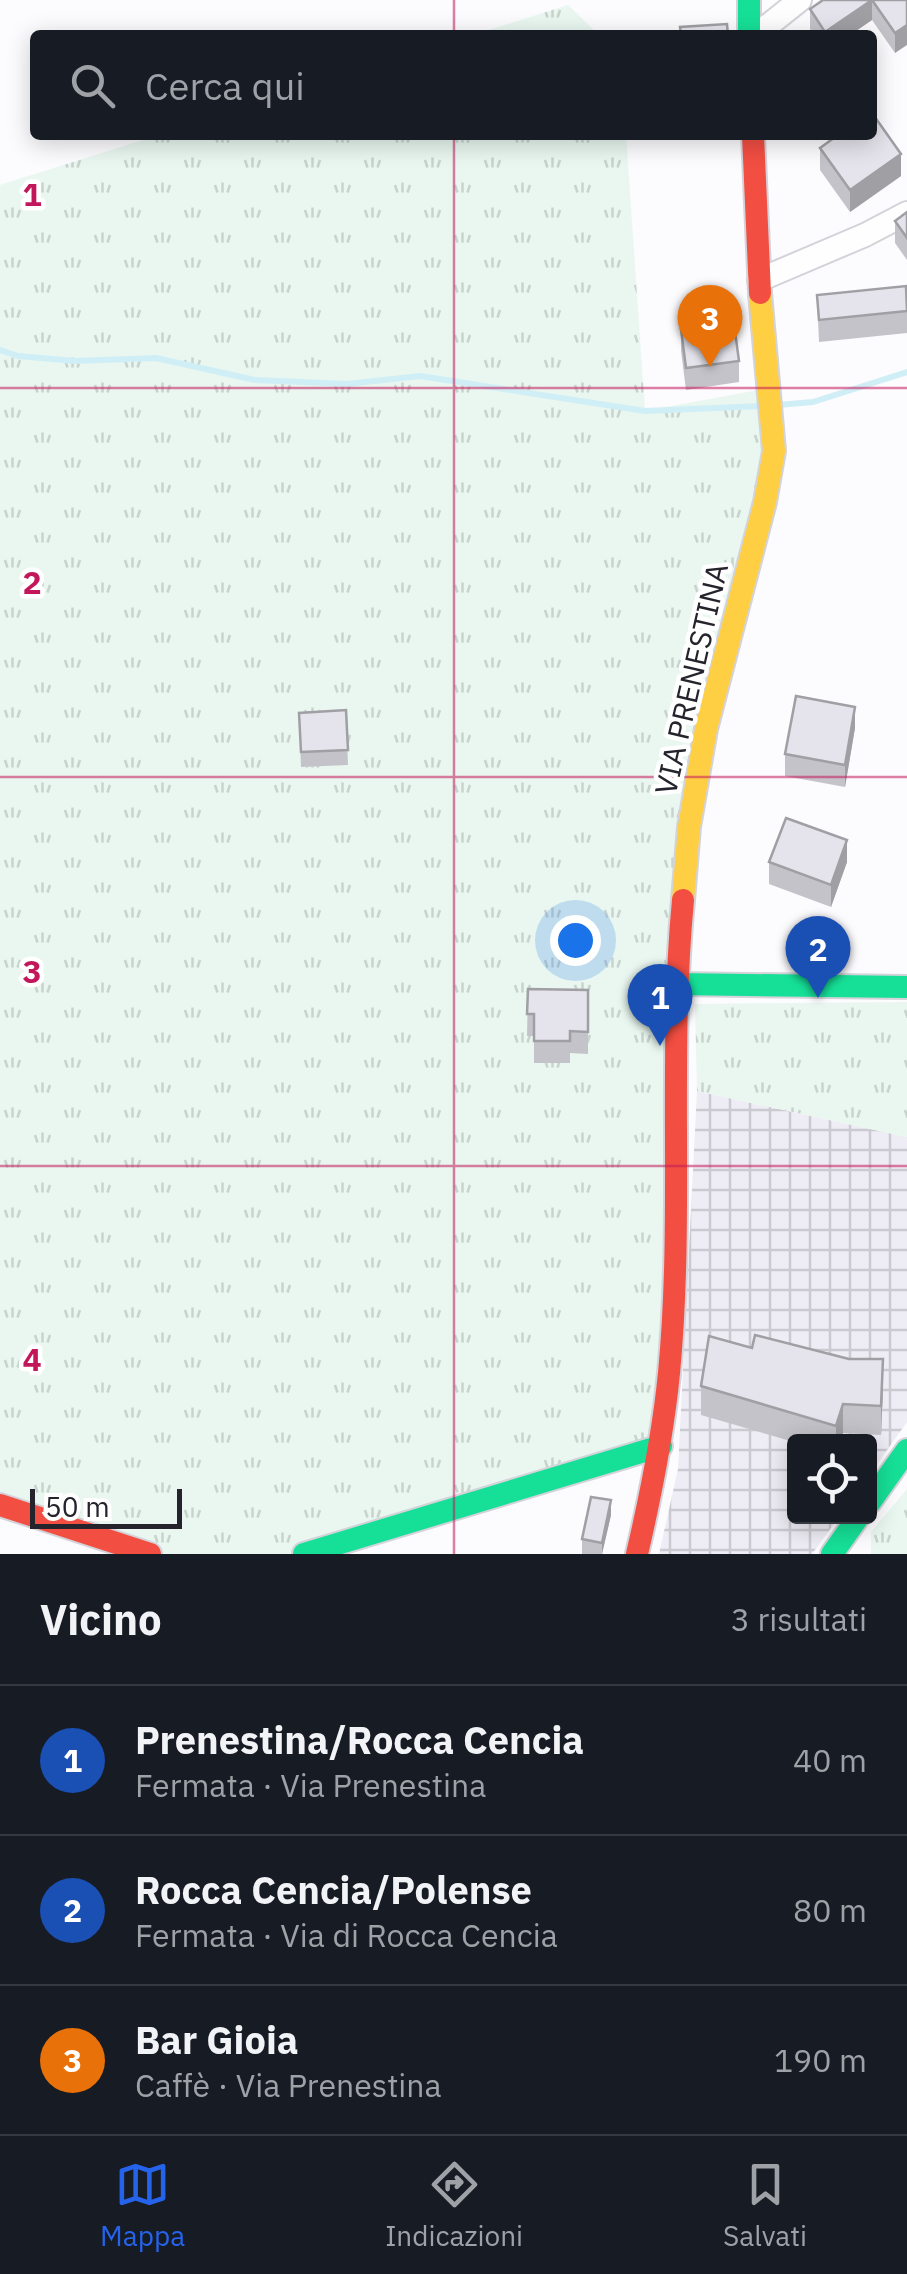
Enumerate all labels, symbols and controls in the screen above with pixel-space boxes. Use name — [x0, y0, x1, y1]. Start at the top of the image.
search box — [30, 30, 877, 140]
icon: search — [65, 58, 120, 113]
text: Cerca qui — [145, 61, 305, 110]
text: 1 — [22, 173, 42, 215]
pin: 3 — [678, 284, 742, 367]
street label: VIA PRENESTINA — [645, 559, 736, 798]
text: 2 — [22, 561, 42, 603]
your location — [550, 915, 601, 966]
pin: 2 — [786, 916, 850, 998]
text: 3 — [22, 950, 42, 992]
pin: 1 — [628, 964, 692, 1046]
text: 4 — [22, 1338, 42, 1380]
map controls — [787, 1434, 877, 1524]
button: locate — [787, 1434, 877, 1524]
scale bar — [30, 1484, 182, 1528]
text: 50 m — [45, 1488, 110, 1525]
text: Vicino — [40, 1592, 162, 1647]
text: 3 risultati — [731, 1598, 867, 1640]
text: Prenestina/Rocca Cencia — [135, 1715, 584, 1764]
text: 1 — [63, 1739, 82, 1781]
text: 40 m — [793, 1739, 867, 1781]
text: Fermata · Via Prenestina — [135, 1764, 486, 1806]
text: Rocca Cencia/Polense — [135, 1865, 532, 1914]
text: 2 — [63, 1889, 82, 1931]
text: 80 m — [793, 1889, 867, 1931]
text: Fermata · Via di Rocca Cencia — [135, 1914, 558, 1956]
text: Bar Gioia — [135, 2015, 298, 2064]
text: 3 — [63, 2039, 82, 2081]
text: 190 m — [774, 2039, 867, 2081]
text: Caffè · Via Prenestina — [135, 2064, 442, 2106]
tab: Mappa — [100, 2157, 185, 2254]
tab: Indicazioni — [385, 2157, 523, 2254]
tab: Salvati — [723, 2157, 807, 2254]

